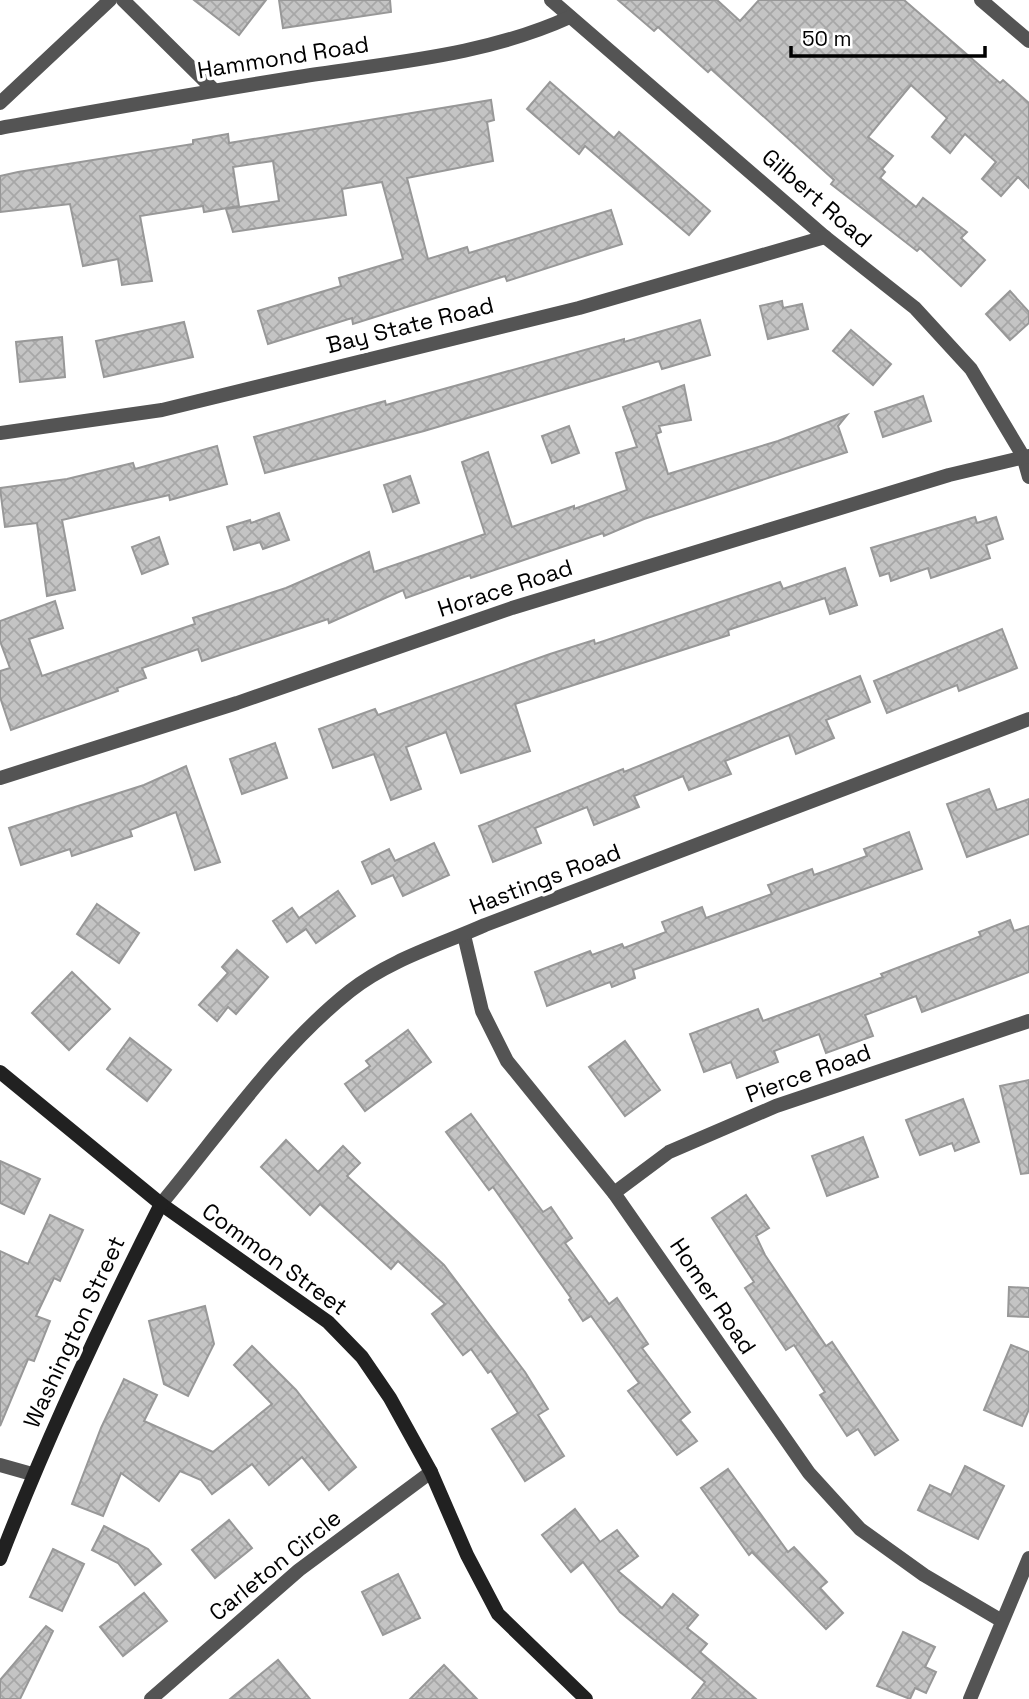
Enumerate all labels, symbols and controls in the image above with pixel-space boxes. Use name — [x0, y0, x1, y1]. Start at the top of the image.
scale bar — [791, 14, 985, 58]
text: 50 m — [802, 25, 852, 52]
street label: Hammond Road — [195, 29, 371, 85]
street label: Gilbert Road — [756, 142, 878, 254]
street label: Bay State Road — [323, 290, 497, 360]
street label: Horace Road — [434, 552, 576, 624]
street label: Hastings Road — [465, 836, 625, 922]
street label: Pierce Road — [741, 1036, 875, 1110]
street label: Common Street — [196, 1196, 354, 1322]
street label: Washington Street — [16, 1231, 132, 1433]
street label: Homer Road — [663, 1232, 763, 1360]
street label: Carleton Circle — [203, 1503, 347, 1627]

